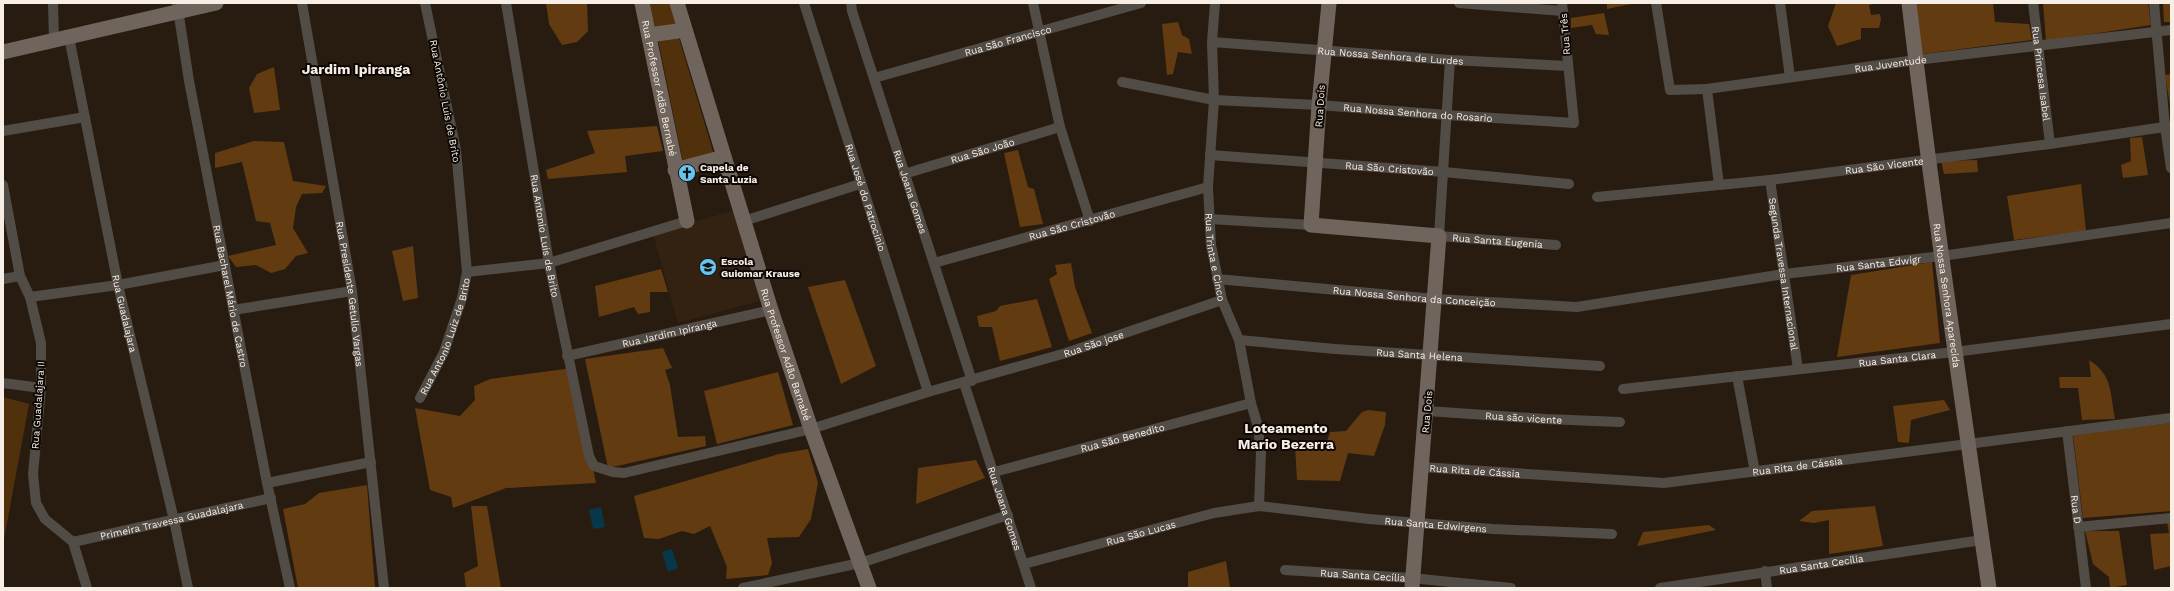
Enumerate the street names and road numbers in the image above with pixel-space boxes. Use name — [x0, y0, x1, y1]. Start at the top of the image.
street label: Rua Três — [1558, 13, 1572, 55]
street label: Rua Professor Adão Bernabé — [640, 19, 679, 157]
street label: Rua São Francisco — [963, 23, 1052, 58]
street label: Rua Princesa Isabel — [2030, 26, 2053, 121]
street label: Rua Antônio Luis de Brito — [428, 39, 462, 163]
street label: Rua Nossa Senhora de Lurdes — [1317, 44, 1464, 66]
street label: Rua Juventude — [1854, 53, 1927, 74]
street label: Rua Dois — [1313, 84, 1327, 128]
street label: Rua Nossa Senhora do Rosario — [1343, 101, 1493, 123]
street label: Rua São João — [949, 136, 1016, 165]
street label: Rua José do Patrocinio — [844, 142, 888, 252]
street label: Rua Joana Gomes — [892, 148, 929, 235]
street label: Rua São Vicente — [1844, 155, 1924, 176]
street label: Rua São Cristovão — [1345, 159, 1434, 177]
street label: Rua Antonio Luis de Brito — [529, 173, 561, 298]
street label: Segunda Travessa Internacional — [1767, 197, 1801, 351]
street label: Rua São Cristovão — [1028, 208, 1116, 242]
street label: Rua Trinta e Cinco — [1204, 213, 1228, 302]
street label: Rua Presidente Getulio Vargas — [334, 220, 366, 367]
street label: Rua Nossa Senhora Aparecida — [1932, 223, 1963, 369]
street label: Rua Bacharel Mário de Castro — [212, 224, 250, 368]
street label: Rua Santa Eugenia — [1452, 232, 1544, 249]
street label: Rua Santa Edwigr — [1835, 253, 1922, 274]
street label: Rua Guadalajara — [111, 274, 139, 354]
street label: Rua Antonio Luiz de Brito — [417, 277, 471, 396]
street label: Rua Nossa Senhora da Conceição — [1332, 284, 1496, 308]
street label: Rua Professor Adão Barnabé — [759, 287, 813, 422]
street label: Rua Jardim Ipiranga — [621, 317, 718, 349]
street label: Rua São jose — [1062, 328, 1125, 359]
street label: Rua Santa Helena — [1376, 346, 1463, 363]
street label: Rua Santa Clara — [1858, 349, 1937, 368]
street label: Rua Guadalajara II — [29, 361, 47, 449]
street label: Rua Dois — [1420, 390, 1434, 434]
street label: Rua são vicente — [1485, 409, 1563, 425]
street label: Rua São Benedito — [1079, 421, 1166, 454]
street label: Rua Rita de Cássia — [1752, 455, 1843, 477]
street label: Rua Rita de Cássia — [1429, 462, 1521, 479]
street label: Rua Joana Gomes — [986, 465, 1024, 552]
street label: Rua D — [2069, 494, 2084, 524]
street label: Primeira Travessa Guadalajara — [99, 499, 245, 541]
street label: Rua Santa Edwirgens — [1384, 515, 1487, 534]
street label: Rua São Lucas — [1105, 518, 1177, 547]
street label: Rua Santa Cecília — [1778, 552, 1864, 576]
street label: Rua Santa Cecília — [1320, 567, 1406, 583]

